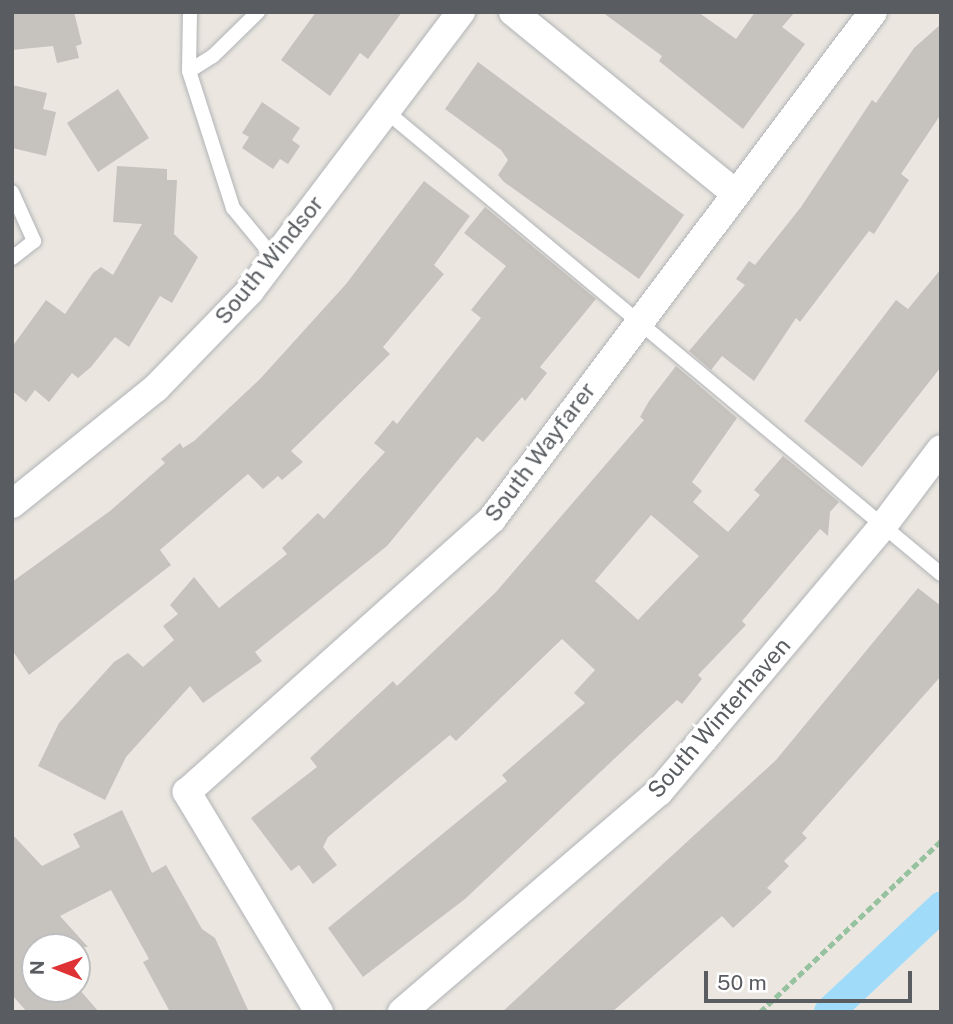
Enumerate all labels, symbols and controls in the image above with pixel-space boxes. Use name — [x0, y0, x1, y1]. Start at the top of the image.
street label: South Windsor — [209, 190, 329, 330]
street label: South Wayfarer — [478, 377, 602, 527]
street label: South Winterhaven — [642, 632, 796, 804]
north arrow — [21, 933, 91, 1003]
scale bar — [708, 958, 916, 1002]
text: N — [26, 960, 48, 975]
text: 50 m — [717, 970, 767, 995]

